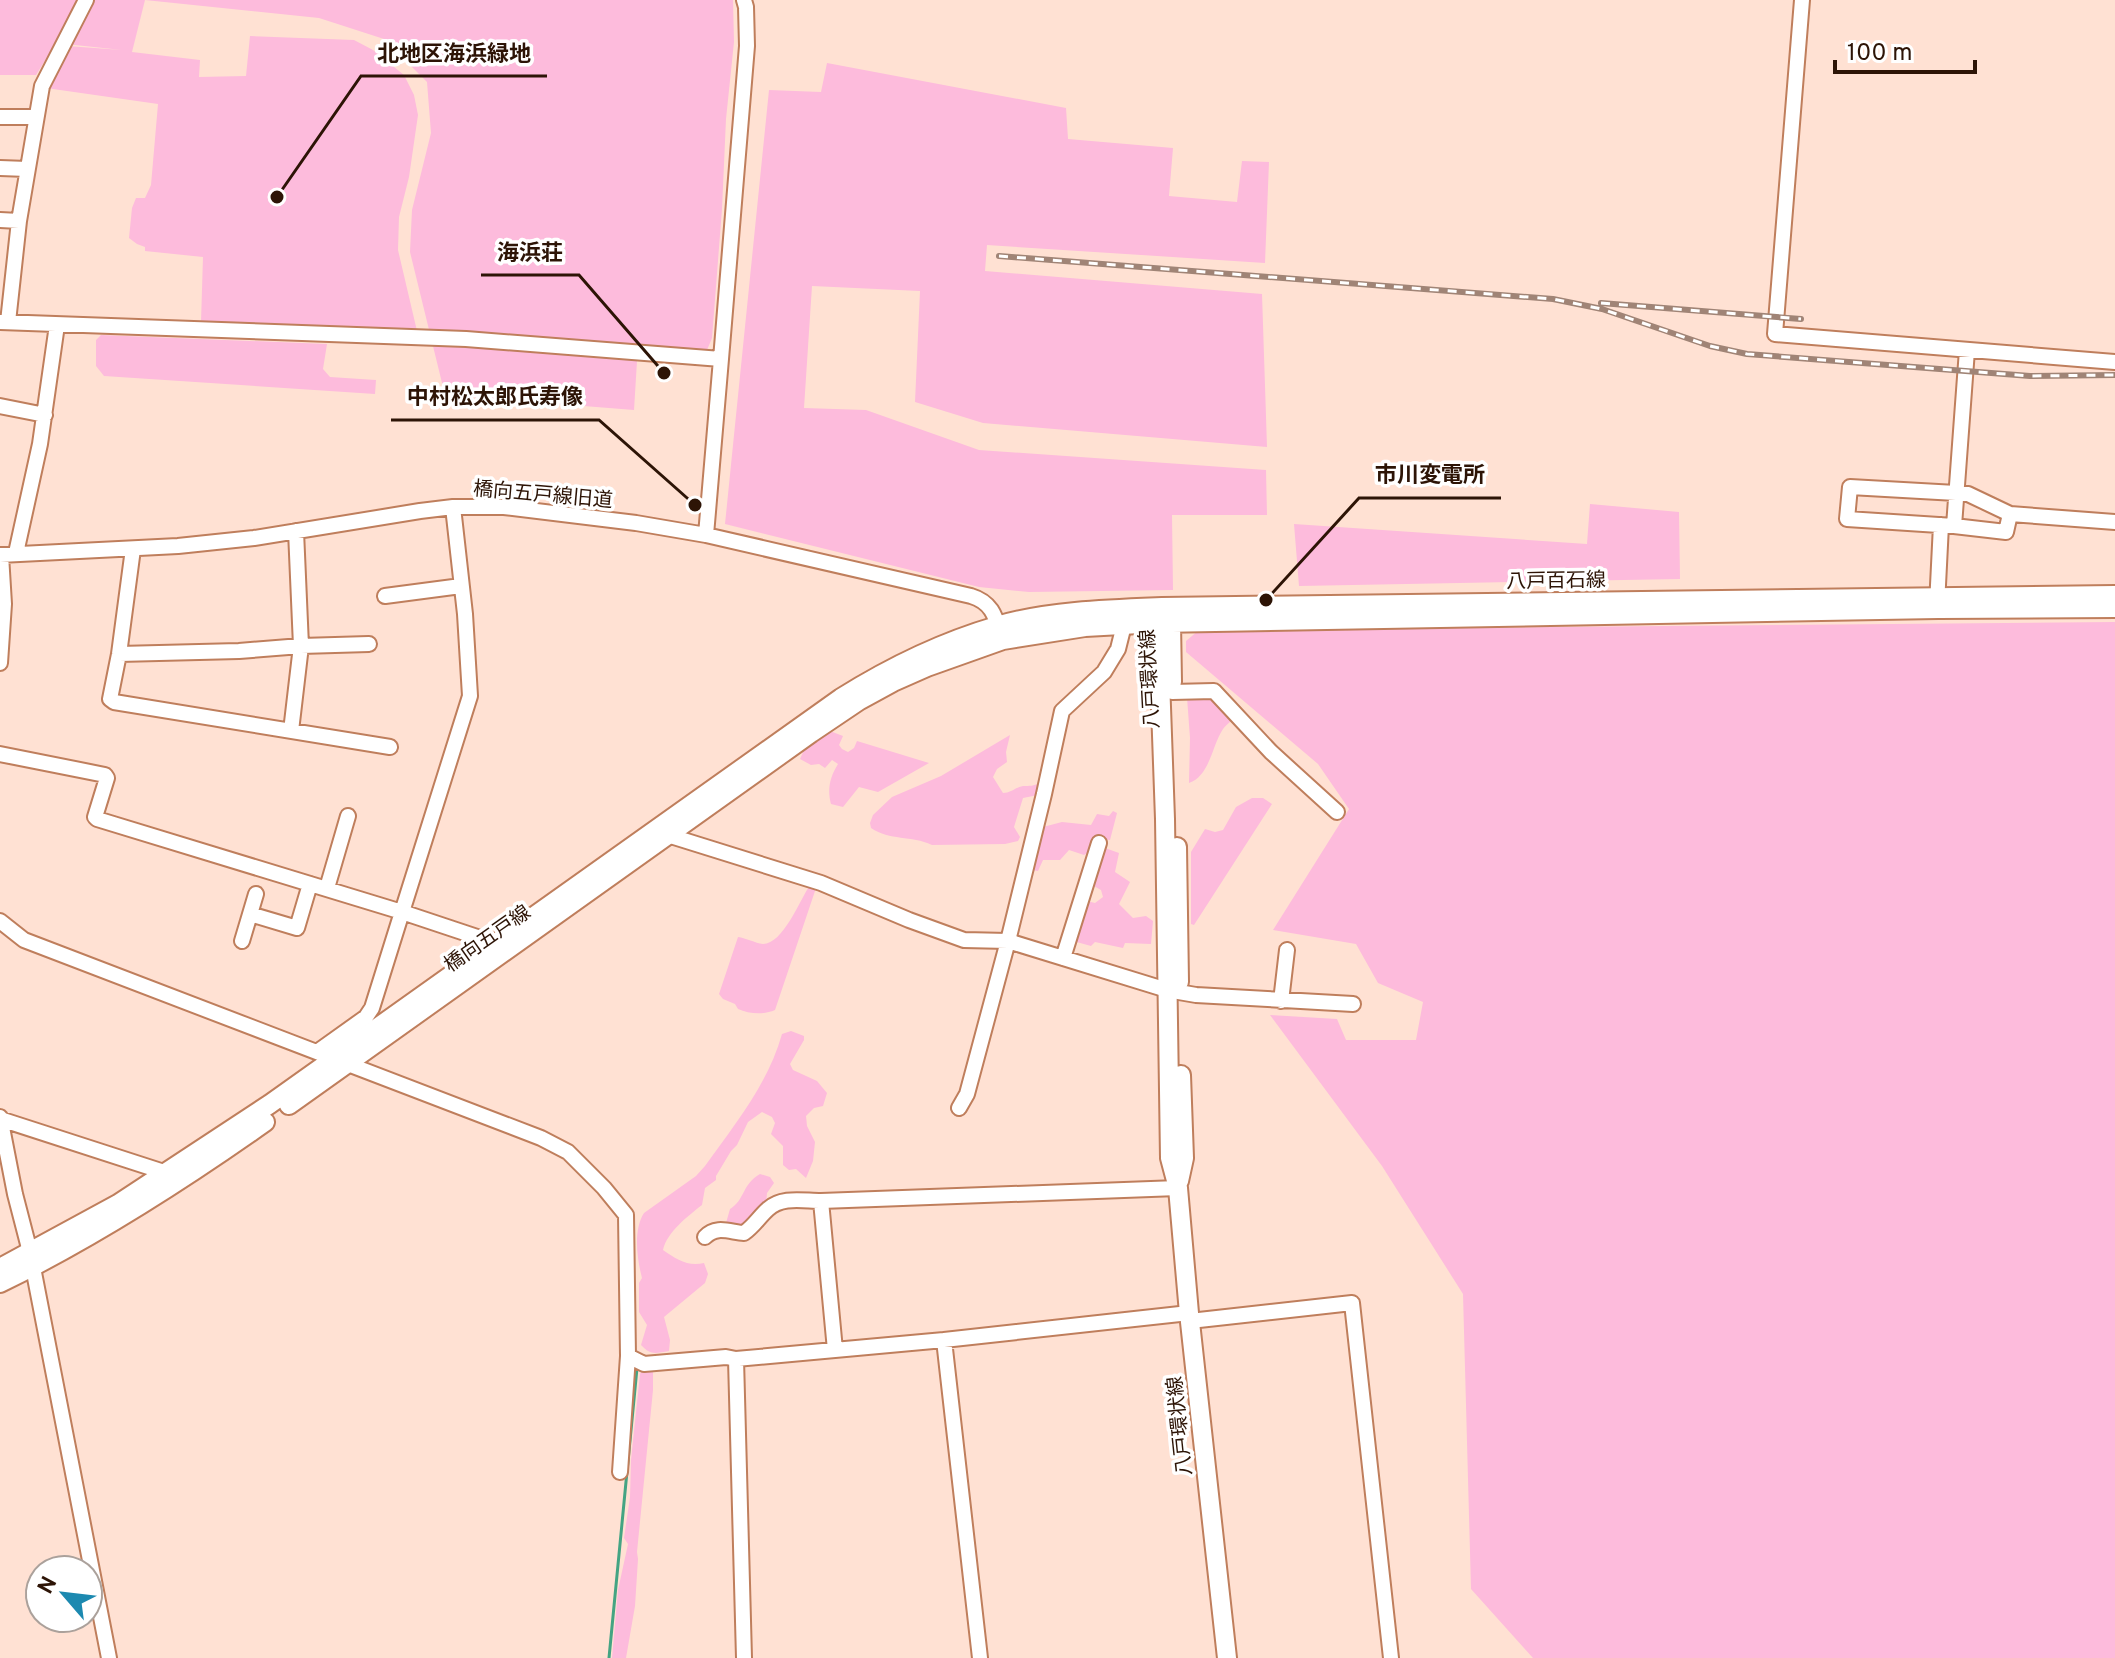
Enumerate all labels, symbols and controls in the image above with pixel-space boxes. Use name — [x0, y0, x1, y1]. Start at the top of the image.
scale bar — [1835, 24, 1975, 74]
callout: 北地区海浜緑地 — [361, 30, 547, 76]
text: 100 m — [1847, 39, 1913, 69]
text: 北地区海浜緑地 — [377, 42, 531, 69]
callout: 海浜荘 — [481, 229, 579, 275]
text: 海浜荘 — [497, 241, 563, 268]
callout: 中村松太郎氏寿像 — [391, 374, 599, 420]
text: 中村松太郎氏寿像 — [407, 385, 583, 412]
callout: 市川変電所 — [1359, 452, 1501, 498]
text: 市川変電所 — [1375, 463, 1485, 490]
street label: 橋向五戸線旧道 — [472, 477, 614, 515]
street label: 八戸百石線 — [1506, 568, 1606, 596]
street label: 八戸環状線 — [1135, 628, 1167, 730]
street label: 橋向五戸線 — [440, 900, 537, 979]
street label: 八戸環状線 — [1163, 1375, 1199, 1477]
north arrow — [24, 1554, 104, 1634]
text: N — [33, 1572, 64, 1599]

